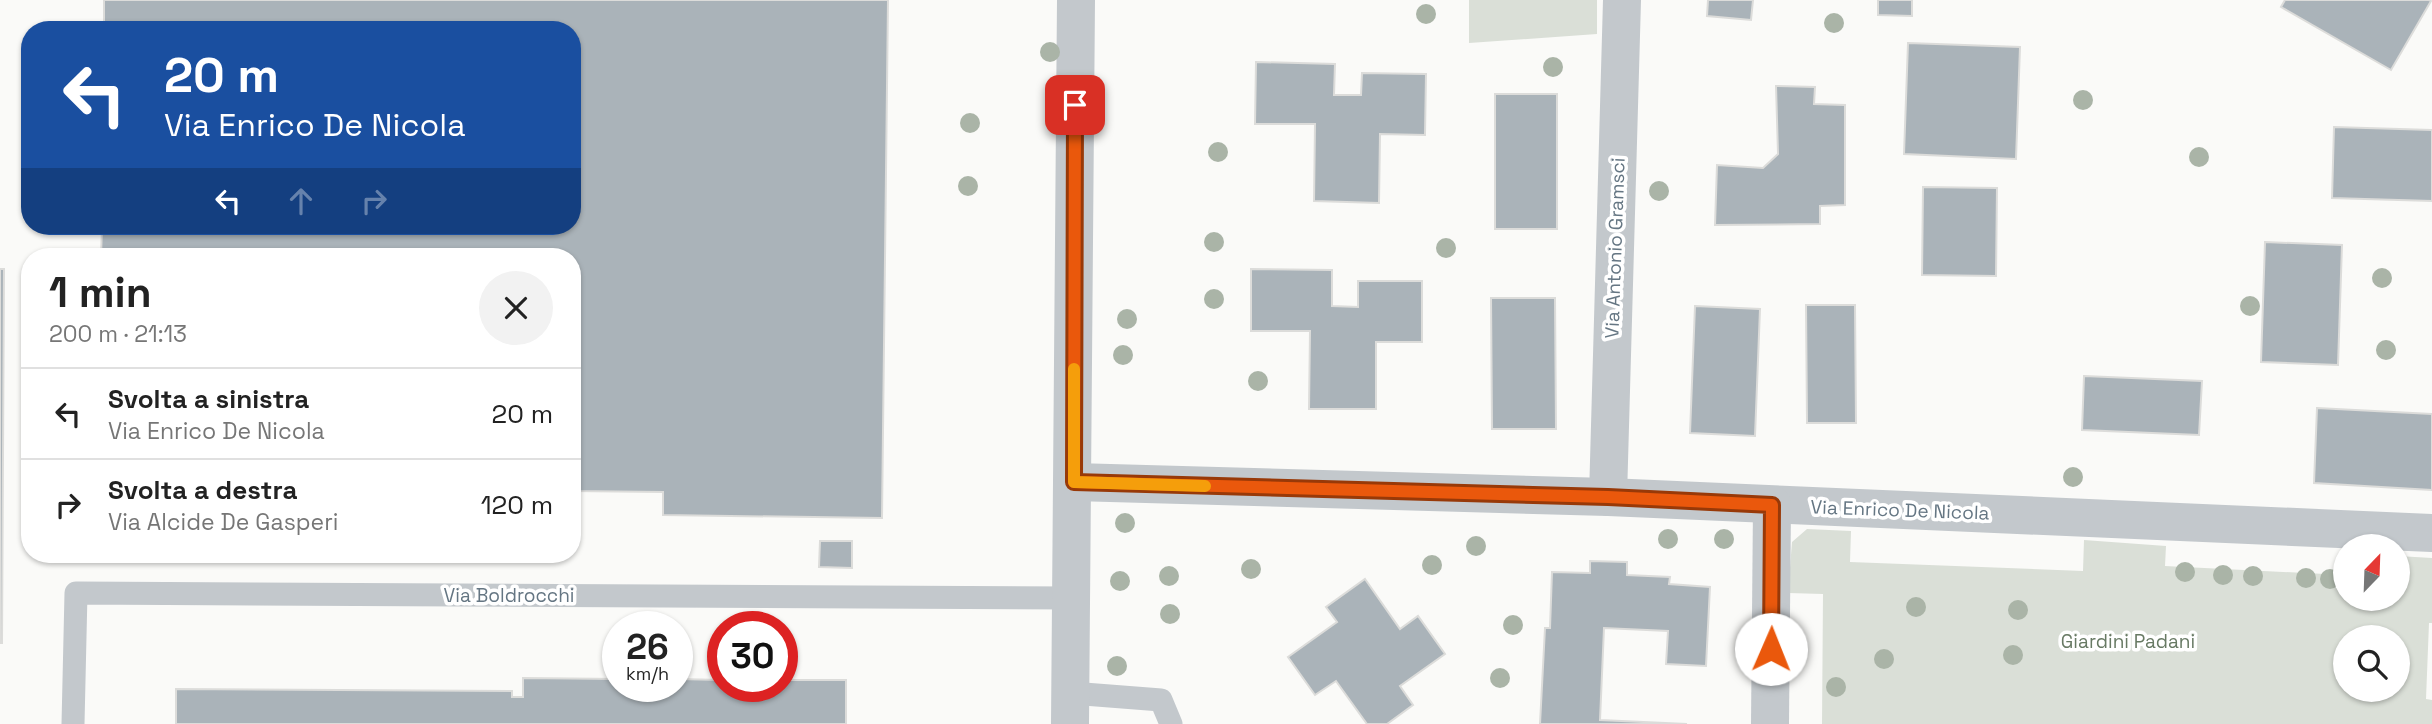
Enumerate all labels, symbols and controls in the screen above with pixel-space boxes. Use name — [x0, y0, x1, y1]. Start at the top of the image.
text: 20 m — [164, 44, 279, 106]
icon: left — [49, 49, 140, 140]
pin — [1045, 75, 1105, 135]
icon: arrive — [1056, 86, 1094, 124]
text: Via Enrico De Nicola — [164, 105, 466, 145]
street label: Via Antonio Gramsci — [1599, 157, 1631, 339]
icon: left — [209, 182, 247, 220]
icon: ahead — [282, 182, 320, 220]
icon: right — [355, 182, 393, 220]
text: 1 min — [49, 266, 152, 319]
button: close — [479, 271, 553, 345]
text: 200 m · 21:13 — [49, 319, 187, 349]
text: Svolta a sinistra — [108, 382, 309, 416]
icon: left — [49, 395, 87, 433]
text: 20 m — [492, 397, 553, 431]
text: Via Enrico De Nicola — [108, 416, 325, 446]
text: Svolta a destra — [108, 473, 297, 507]
icon: right — [49, 486, 87, 524]
text: 120 m — [481, 488, 553, 522]
street label: Via Enrico De Nicola — [1810, 494, 1990, 526]
text: Via Alcide De Gasperi — [108, 507, 339, 537]
north arrow — [2333, 534, 2410, 611]
map controls — [2333, 534, 2410, 702]
street label: Via Boldrocchi — [443, 583, 575, 608]
speed limit sign: 30 — [707, 611, 798, 702]
position arrow — [1734, 612, 1808, 686]
text: 26 — [626, 625, 669, 669]
button: search — [2333, 625, 2410, 702]
park label: Giardini Padani — [2061, 629, 2195, 654]
text: km/h — [626, 662, 669, 685]

